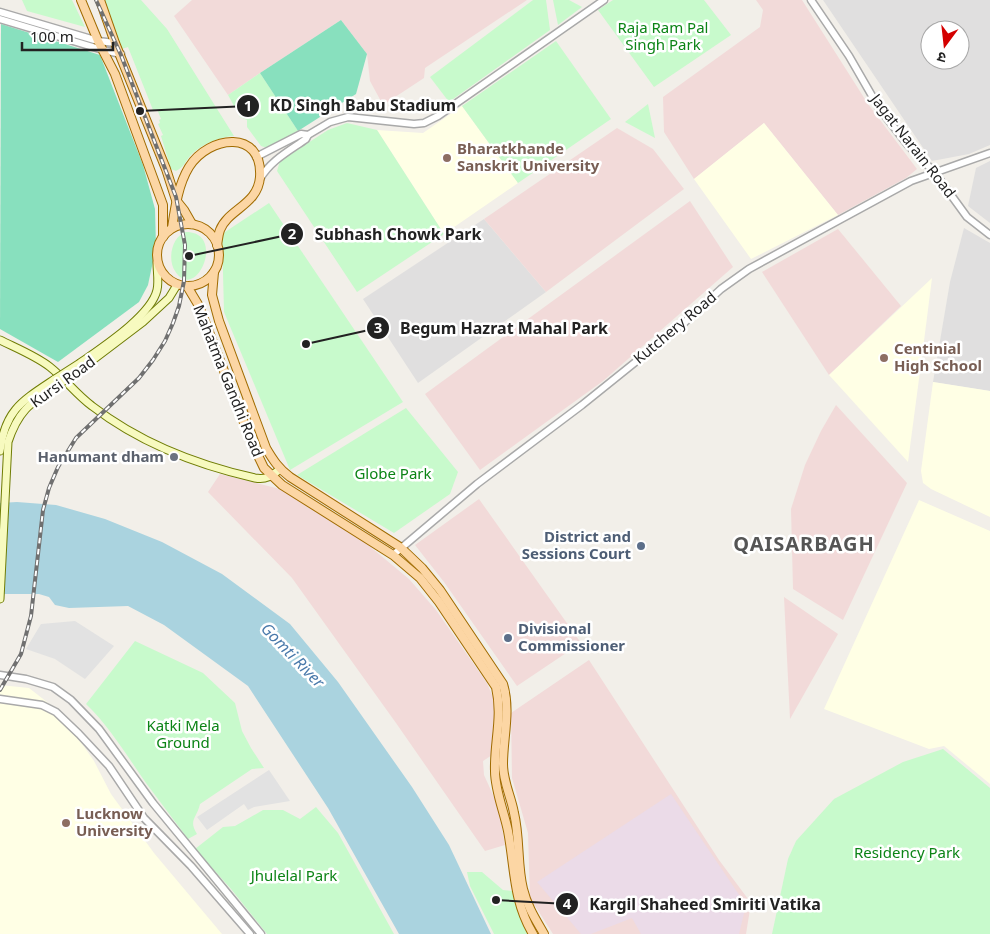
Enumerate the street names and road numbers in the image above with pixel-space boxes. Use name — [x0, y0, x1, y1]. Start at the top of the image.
street label: Jagat Narain Road — [866, 88, 961, 201]
street label: Kutchery Road — [629, 287, 720, 368]
street label: Mahatma Gandhi Road — [189, 302, 269, 460]
street label: Kursi Road — [26, 351, 99, 412]

